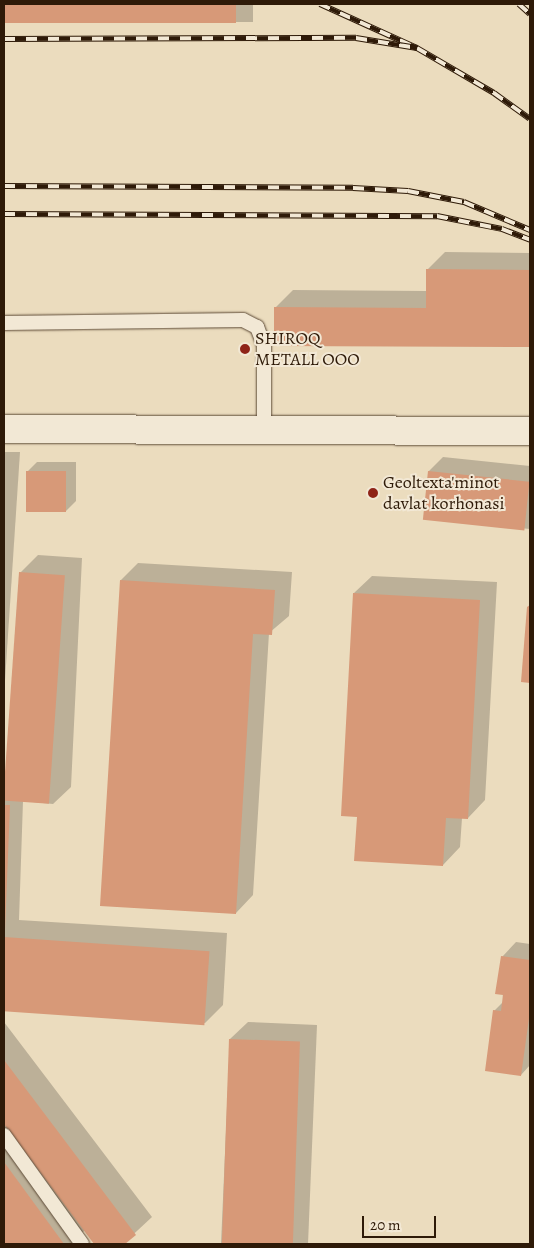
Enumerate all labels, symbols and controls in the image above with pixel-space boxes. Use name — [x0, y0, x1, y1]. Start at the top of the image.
place label: SHIROQ METALL ООО — [255, 328, 360, 370]
marker: SHIROQ METALL ООО — [239, 343, 251, 355]
place label: Geoltexta'minot davlat korhonasi — [383, 472, 505, 514]
marker: Geoltexta'minot davlat korhonasi — [367, 487, 379, 499]
scale bar — [364, 1206, 438, 1238]
text: 20 m — [370, 1215, 401, 1235]

